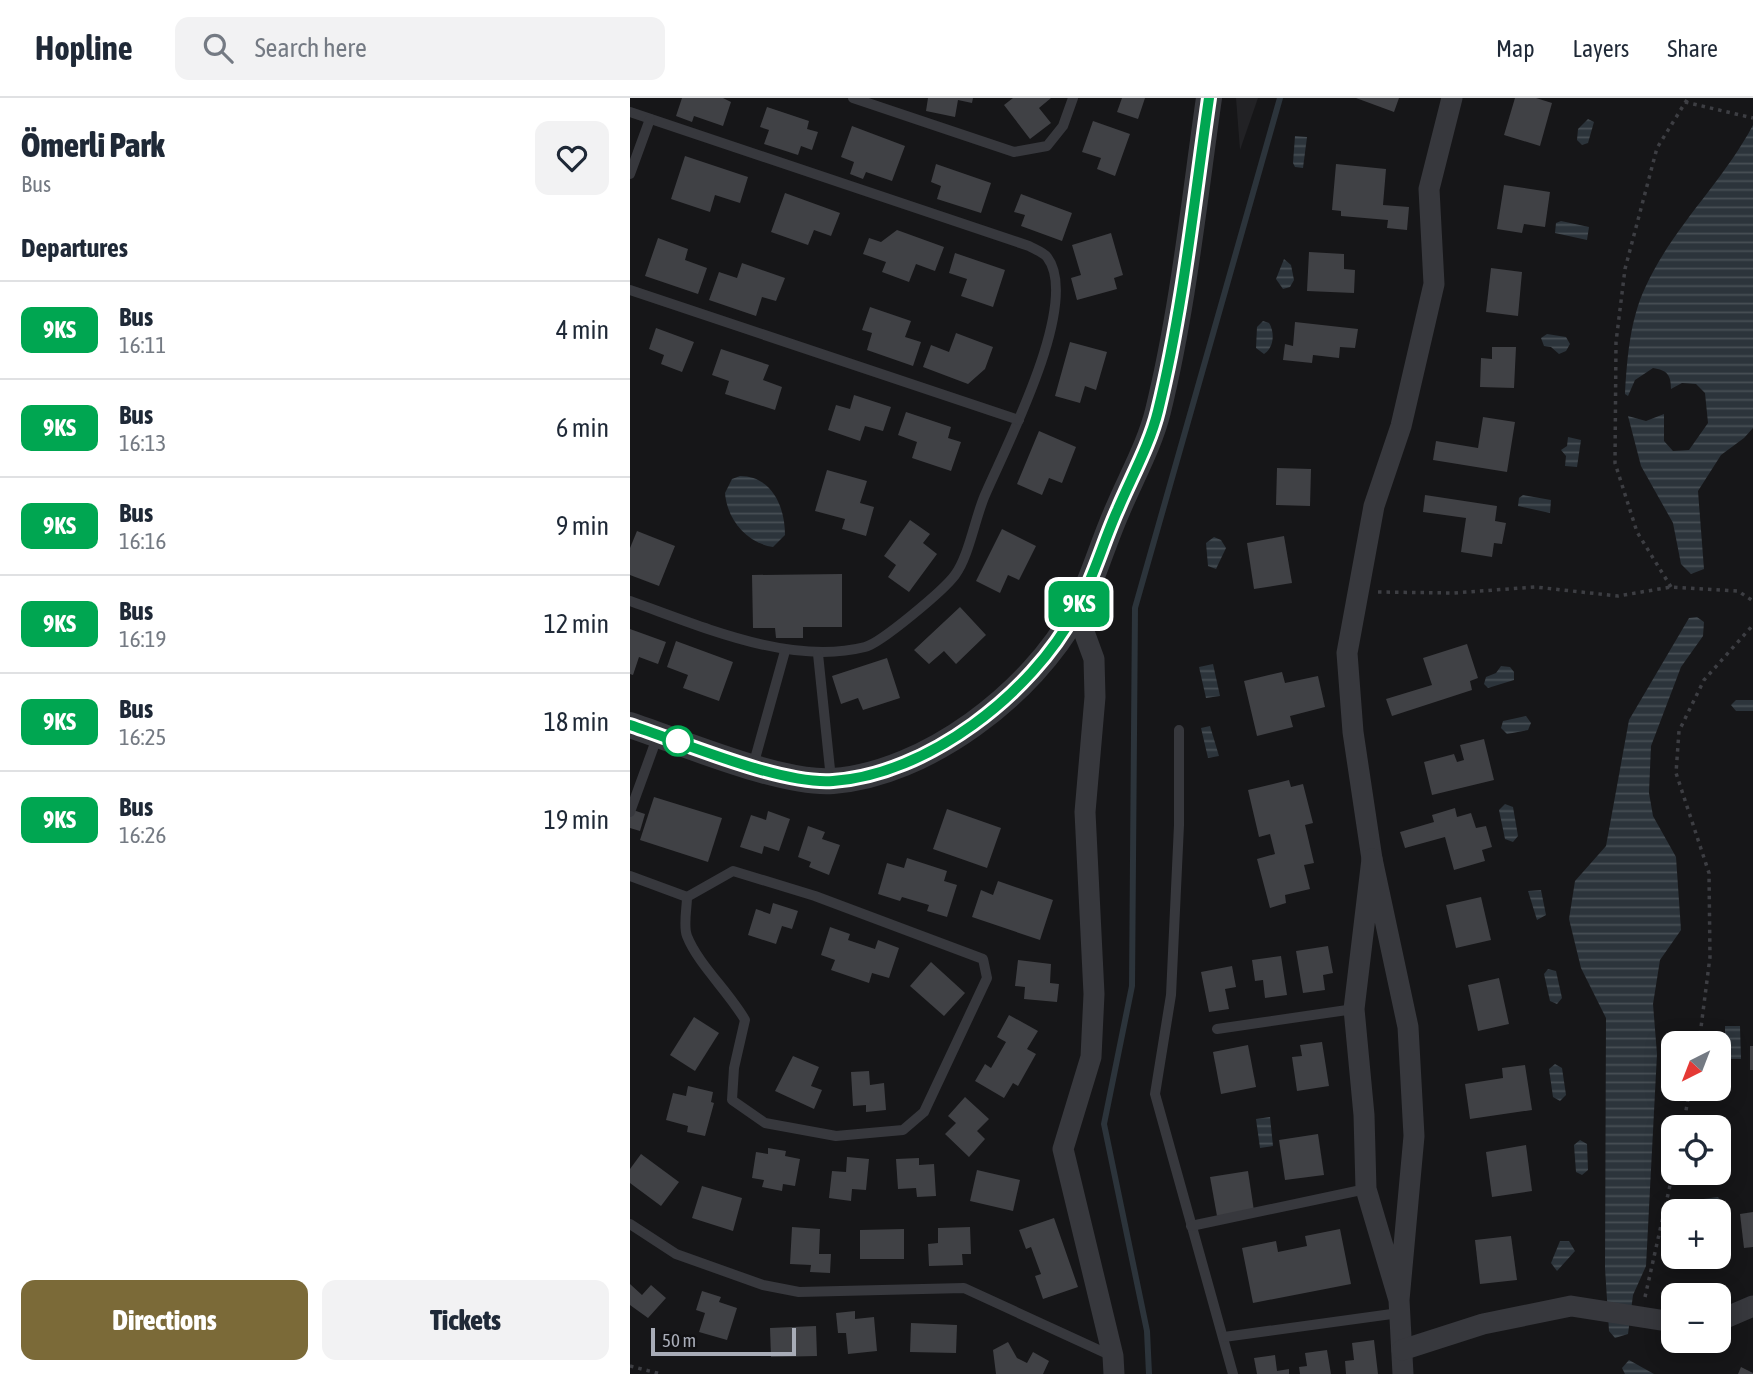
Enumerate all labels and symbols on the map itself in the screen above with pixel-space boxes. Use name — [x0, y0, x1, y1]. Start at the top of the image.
line badge: 9KS — [1039, 581, 1119, 627]
unlabelled marker — [663, 726, 693, 756]
north arrow — [1661, 1031, 1731, 1101]
scale bar — [651, 1325, 796, 1357]

